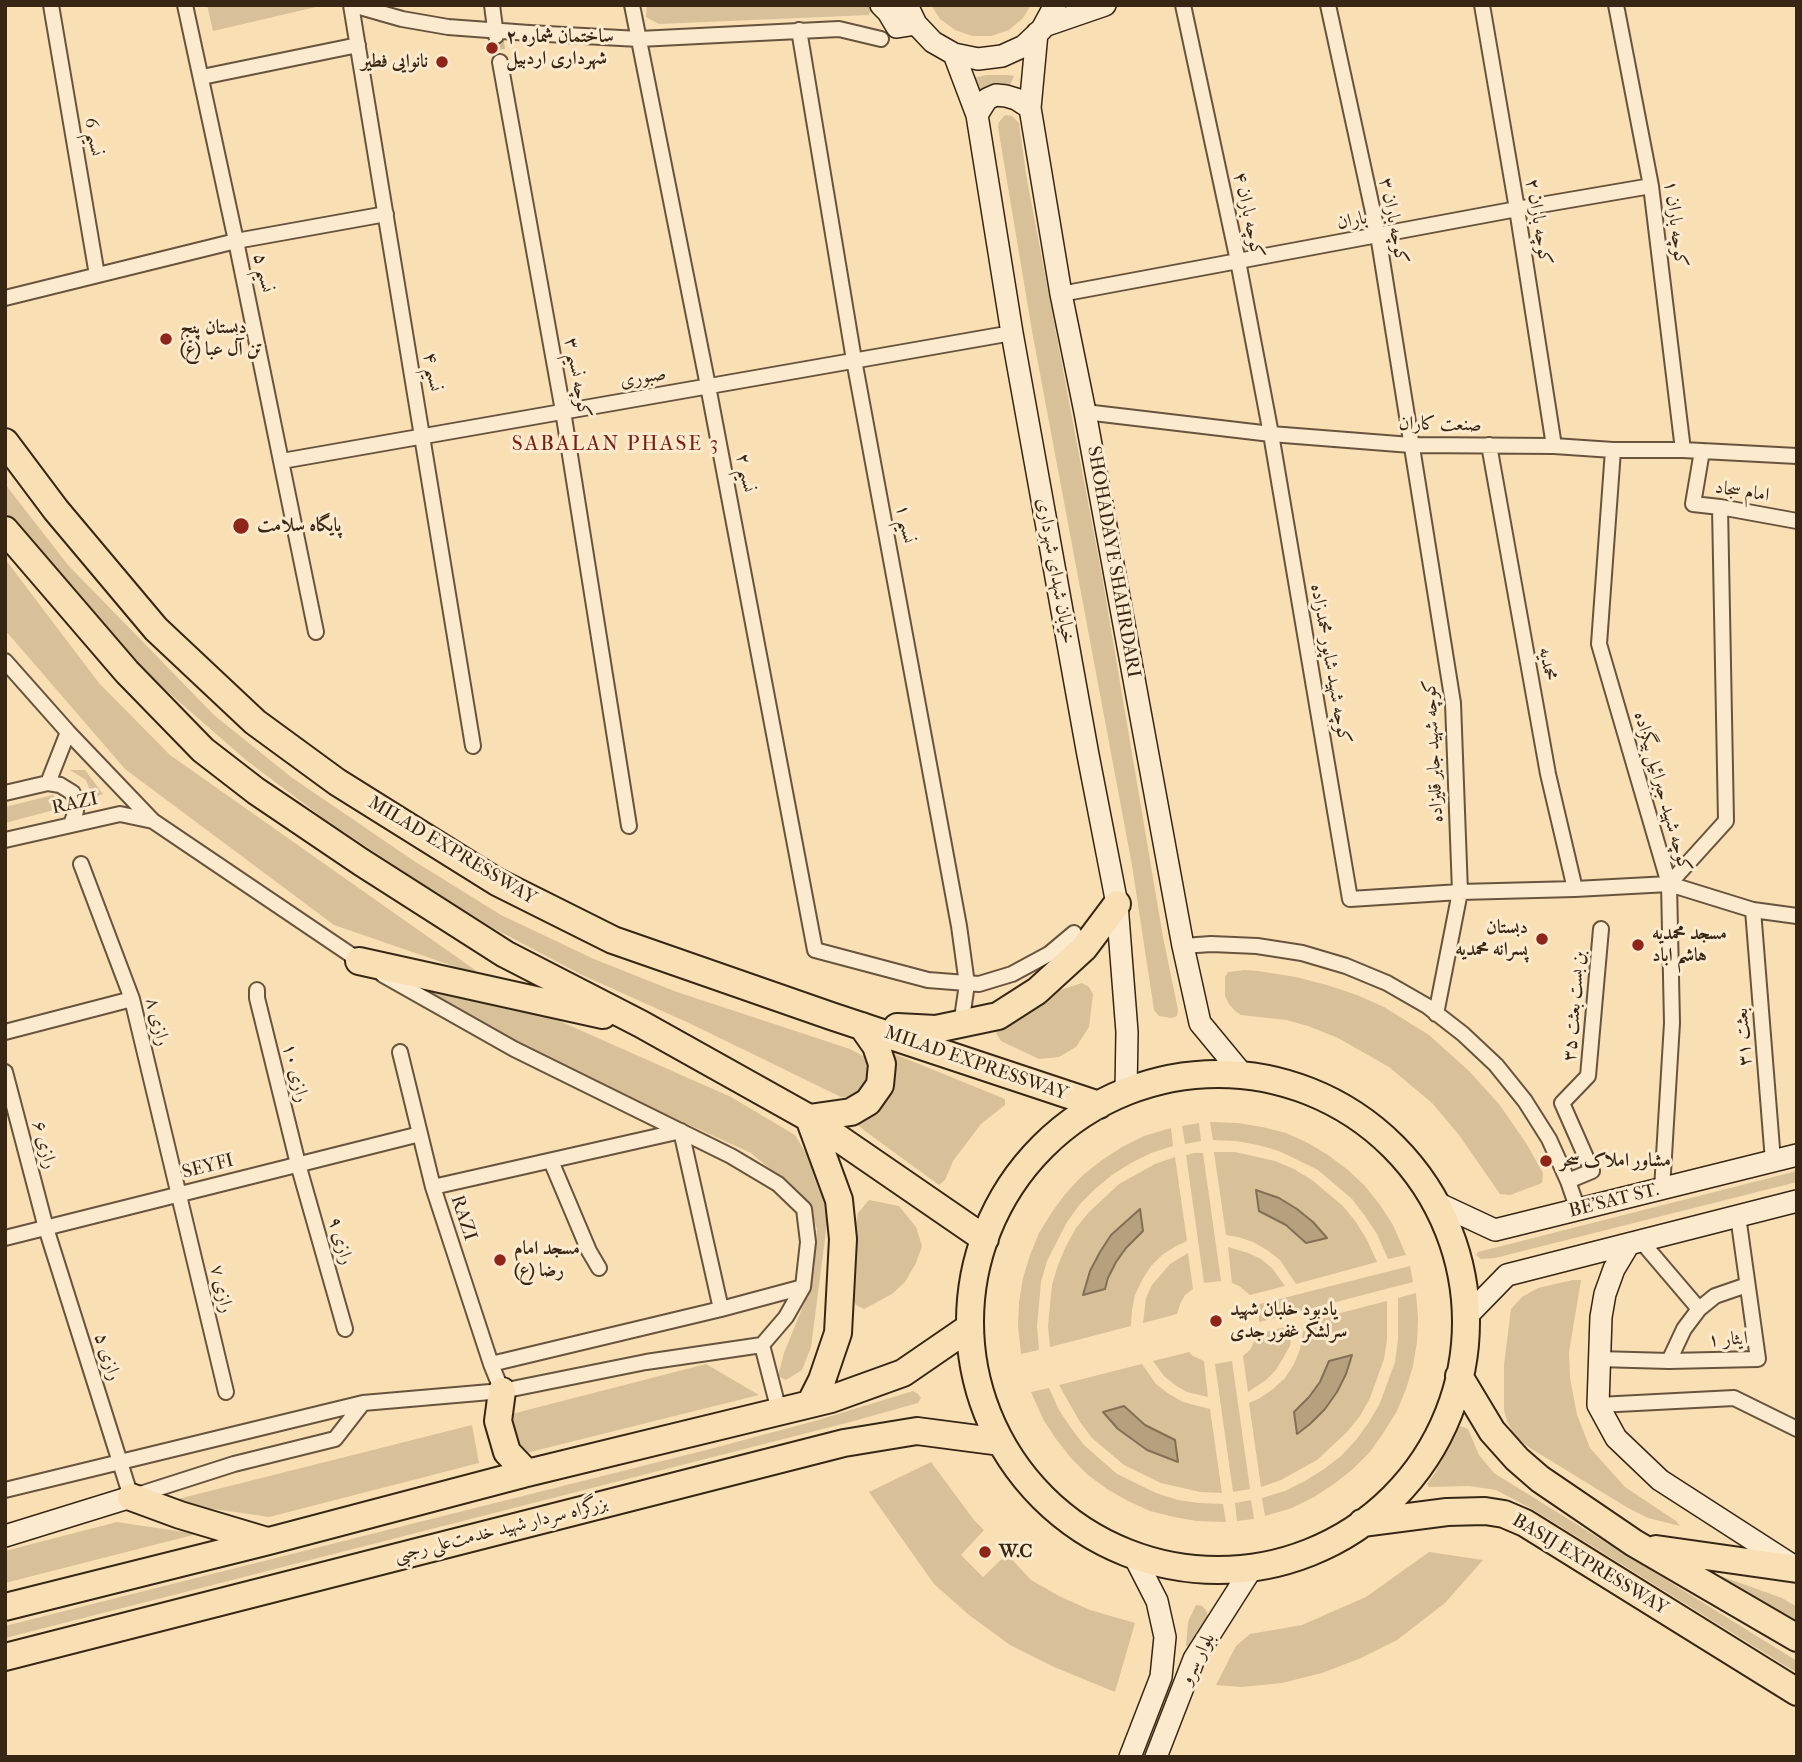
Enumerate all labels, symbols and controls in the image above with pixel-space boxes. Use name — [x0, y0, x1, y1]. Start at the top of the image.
place label: ساختمان شماره ۲ شهرداری اردبیل — [506, 26, 614, 70]
marker: ساختمان شماره ۲ شهرداری اردبیل — [484, 40, 500, 56]
place label: نانوایی فطیر — [361, 51, 428, 73]
marker: نانوایی فطیر — [434, 54, 450, 70]
street label: نسیم 6 — [78, 116, 108, 158]
street label: کوچه باران ۴ — [1228, 170, 1268, 260]
street label: کوچه باران ۳ — [1373, 176, 1413, 266]
street label: کوچه باران ۲ — [1520, 177, 1556, 267]
street label: کوچه باران ۱ — [1658, 179, 1692, 269]
street label: باران — [1335, 207, 1369, 235]
street label: نسیم ۵ — [248, 251, 278, 295]
place label: دبستان پنج تن آل عبا (ع) — [180, 317, 263, 361]
marker: دبستان پنج تن آل عبا (ع) — [158, 331, 174, 347]
street label: کوچه نسیم ۳ — [559, 336, 595, 420]
street label: نسیم ۴ — [418, 351, 446, 393]
street label: صبوری — [618, 363, 668, 393]
street label: صنعت کاران — [1398, 413, 1482, 437]
district label: SABALAN PHASE 3 — [514, 432, 718, 458]
street label: SHOHADAYE SHAHRDARI — [1081, 444, 1145, 680]
street label: نسیم ۲ — [730, 452, 760, 494]
street label: امام سجاد — [1713, 476, 1771, 508]
street label: خیابان شهدای شهرداری — [1031, 496, 1079, 646]
street label: نسیم ۱ — [890, 503, 920, 545]
place label: پایگاه سلامت — [257, 515, 341, 537]
marker: پایگاه سلامت — [231, 516, 251, 536]
street label: کوچه شهید شاپور محمدزاده — [1305, 582, 1355, 746]
street label: محمدیه — [1533, 645, 1561, 683]
street label: کوچه شهید جابر قلیزاده — [1419, 679, 1449, 823]
street label: کوچه شهید جبرائیل بیگزاده — [1628, 709, 1696, 875]
street label: RAZI — [50, 788, 100, 820]
street label: MILAD EXPRESSWAY — [364, 792, 540, 910]
place label: دبستان پسرانه محمدیه — [1455, 917, 1528, 961]
place label: مسجد محمدیه هاشم اباد — [1652, 923, 1727, 967]
marker: دبستان پسرانه محمدیه — [1534, 931, 1550, 947]
marker: مسجد محمدیه هاشم اباد — [1630, 937, 1646, 953]
street label: بن بست بعثت ۳۵ — [1559, 950, 1591, 1062]
street label: رازی ۸ — [140, 995, 174, 1049]
street label: بعثت ۳۱ — [1731, 1007, 1757, 1067]
street label: MILAD EXPRESSWAY — [881, 1022, 1071, 1106]
street label: رازی ۱۰ — [277, 1041, 313, 1105]
street label: رازی ۶ — [27, 1118, 61, 1172]
street label: SEYFI — [180, 1150, 236, 1184]
place label: مشاور املاک سحر — [1560, 1150, 1671, 1172]
marker: مشاور املاک سحر — [1538, 1153, 1554, 1169]
street label: BE'SAT ST. — [1567, 1179, 1661, 1223]
street label: RAZI — [445, 1192, 481, 1244]
street label: رازی ۹ — [322, 1214, 358, 1268]
place label: مسجد امام رضا (ع) — [514, 1238, 580, 1282]
marker: مسجد امام رضا (ع) — [492, 1252, 508, 1268]
street label: رازی ۷ — [204, 1263, 238, 1315]
place label: یادبود خلبان شهید سرلشکر غفور جدی — [1230, 1299, 1347, 1343]
marker: یادبود خلبان شهید سرلشکر غفور جدی — [1208, 1313, 1224, 1329]
street label: ایثار ۱ — [1707, 1328, 1749, 1352]
street label: رازی ۵ — [89, 1330, 125, 1384]
street label: بزرگراه سردار شهید خدمت‌علی رجبی — [392, 1492, 610, 1568]
street label: BASIJ EXPRESSWAY — [1508, 1509, 1672, 1621]
place label: W.C — [999, 1541, 1032, 1563]
marker: W.C — [977, 1544, 993, 1560]
street label: بلوار سرو — [1175, 1629, 1221, 1689]

